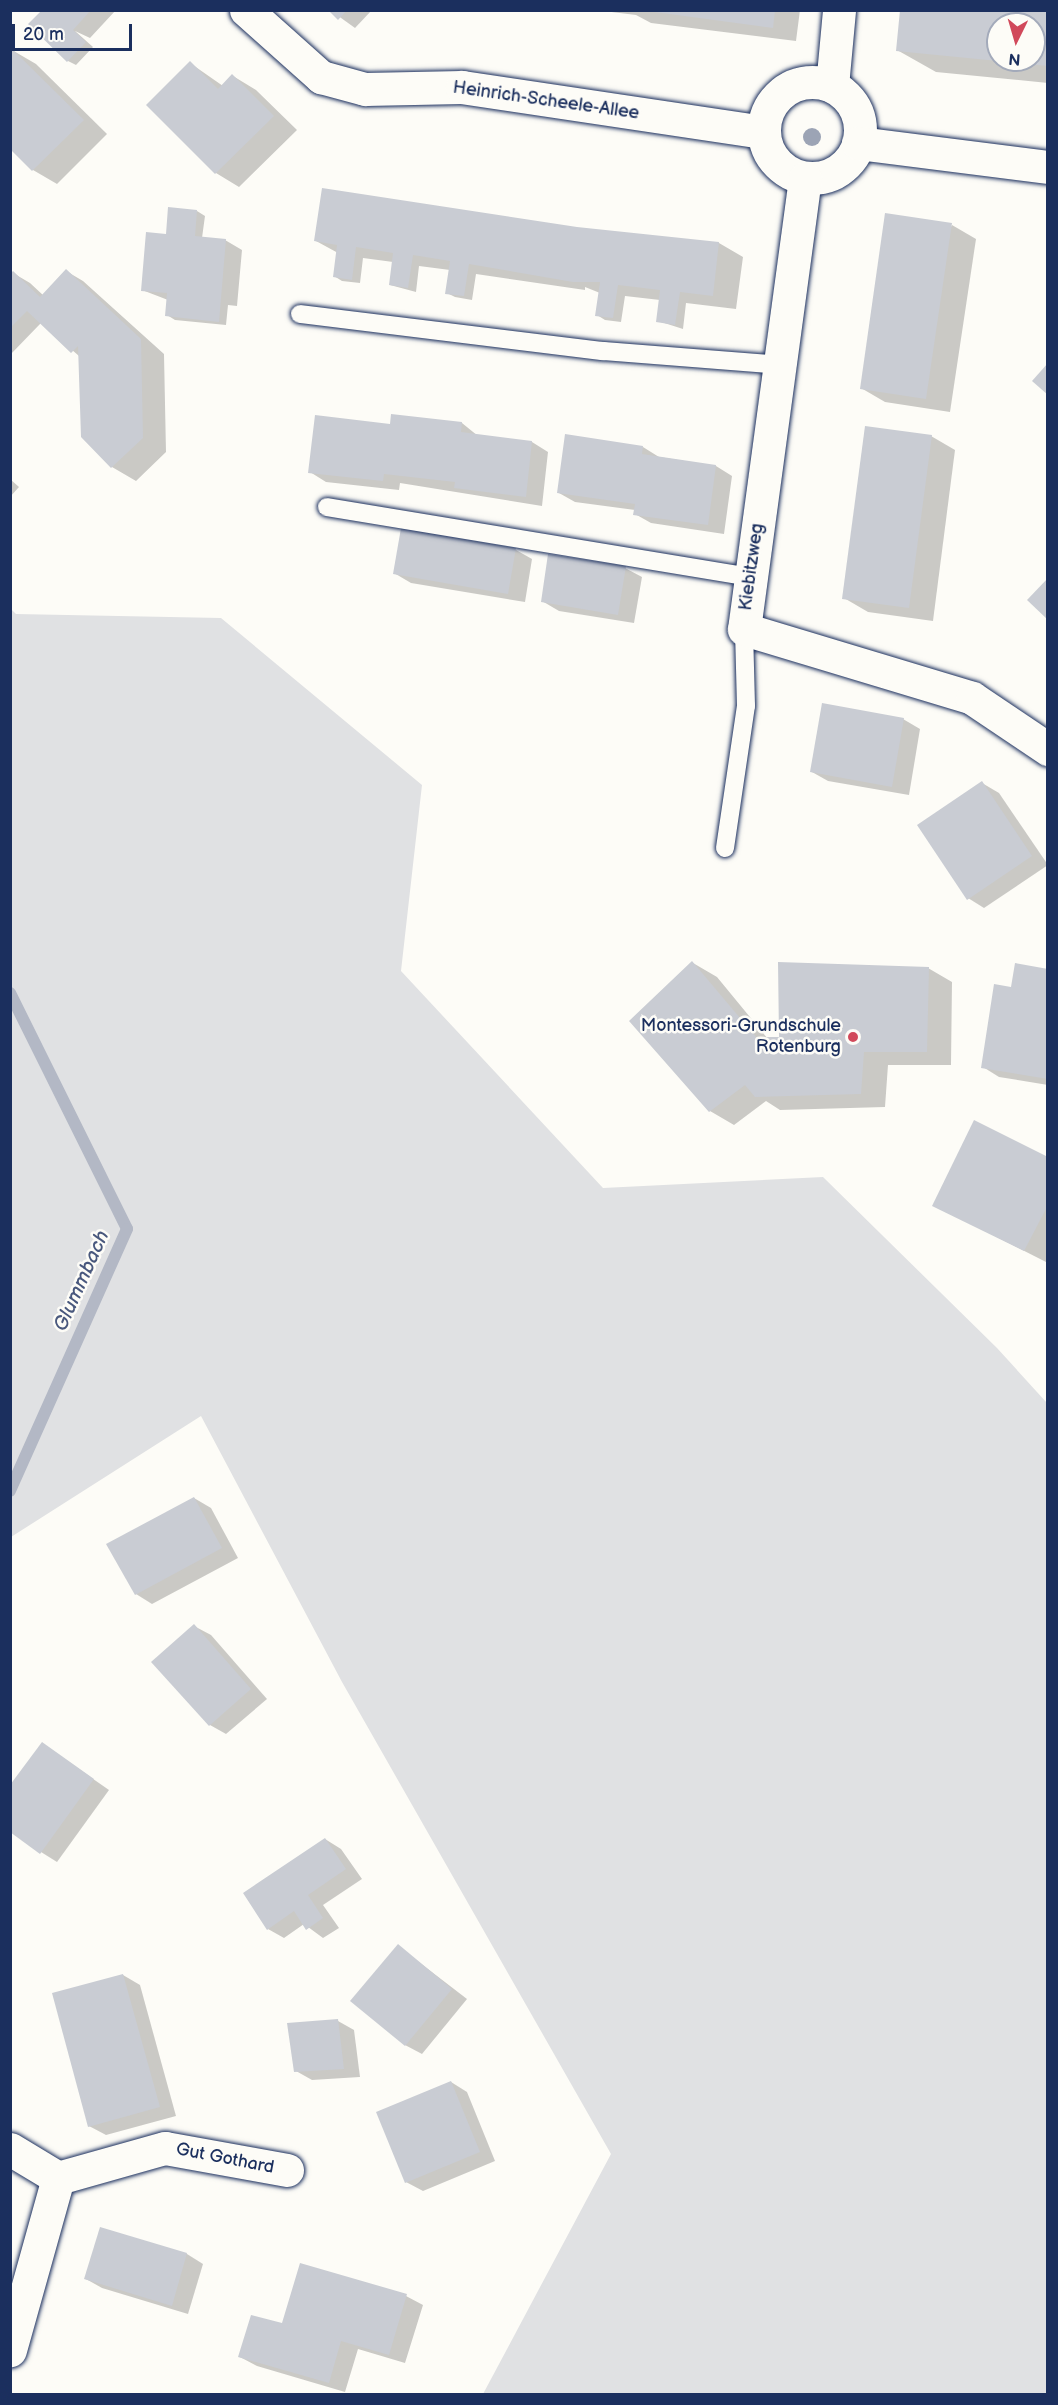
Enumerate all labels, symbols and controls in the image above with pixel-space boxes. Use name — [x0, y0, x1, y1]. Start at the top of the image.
scale bar — [15, 12, 135, 50]
north arrow — [986, 12, 1046, 72]
text: 20 m — [23, 24, 64, 45]
text: N — [1008, 48, 1021, 68]
street label: Heinrich-Scheele-Allee — [451, 77, 641, 125]
street label: Kiebitzweg — [735, 522, 769, 612]
place label: Montessori-Grundschule Rotenburg — [641, 1016, 841, 1058]
marker: Montessori-Grundschule Rotenburg — [846, 1030, 860, 1044]
water label: Glummbach — [49, 1227, 115, 1335]
street label: Gut Gothard — [174, 2139, 276, 2179]

